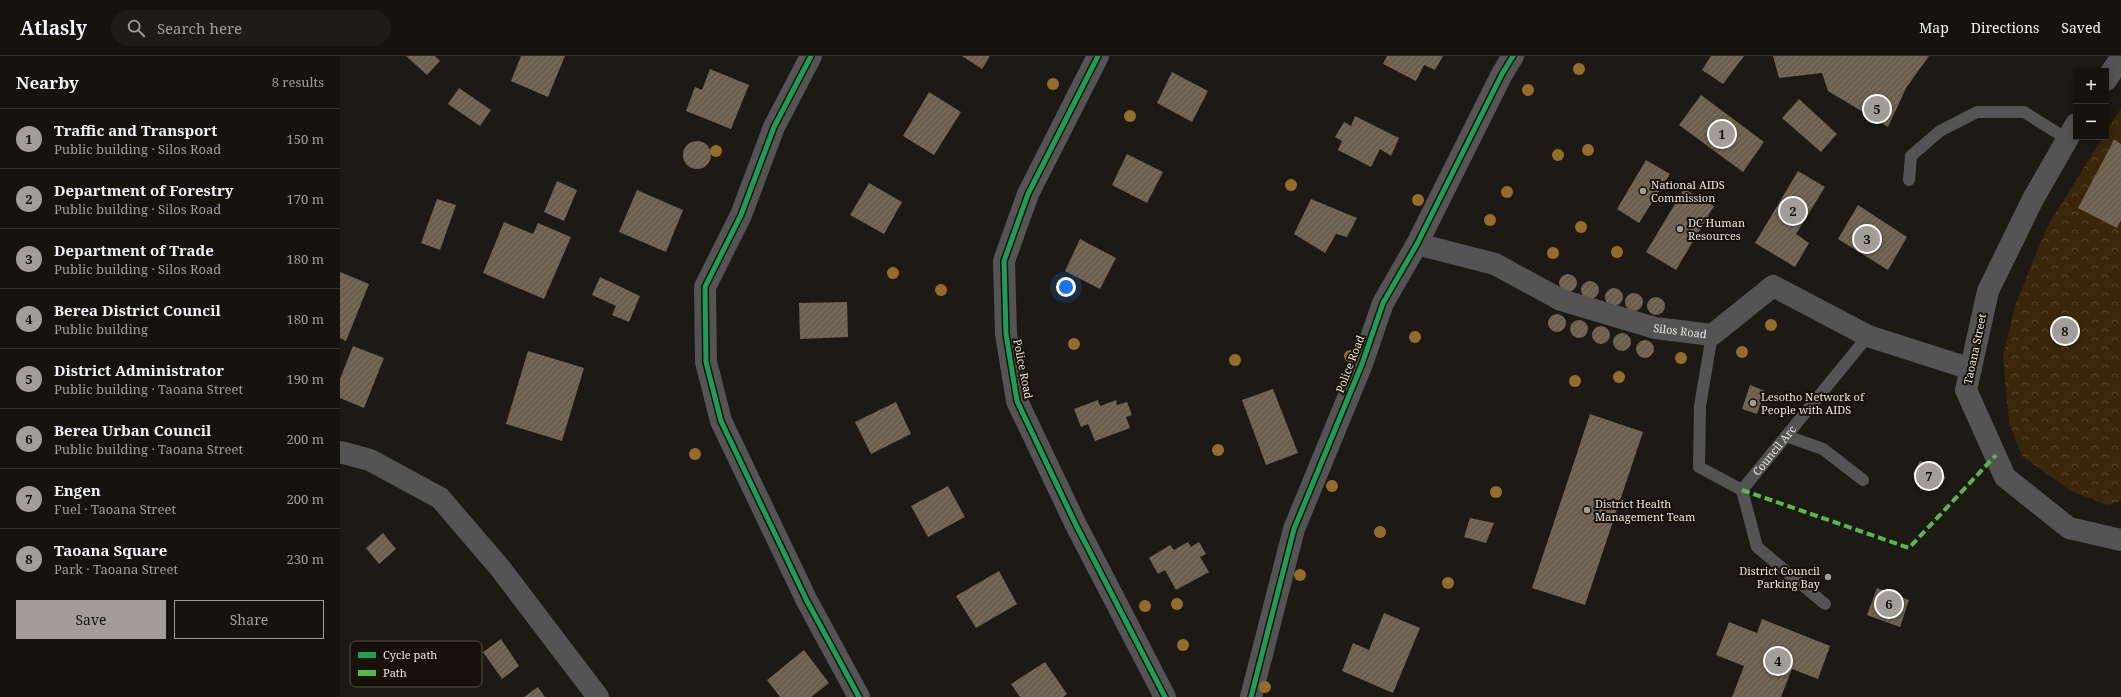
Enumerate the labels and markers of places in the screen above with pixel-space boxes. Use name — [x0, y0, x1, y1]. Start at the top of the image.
pin: 5 — [1864, 94, 1890, 124]
pin: 1 — [1709, 119, 1735, 149]
place label: National AIDS Commission — [1651, 177, 1725, 205]
marker: National AIDS Commission — [1638, 186, 1648, 196]
pin: 2 — [1780, 196, 1806, 226]
place label: DC Human Resources — [1688, 215, 1745, 243]
marker: DC Human Resources — [1675, 224, 1685, 234]
pin: 3 — [1854, 224, 1880, 254]
pin: 8 — [2052, 316, 2078, 346]
place label: Lesotho Network of People with AIDS — [1761, 389, 1865, 417]
marker: Lesotho Network of People with AIDS — [1748, 398, 1758, 408]
pin: 7 — [1916, 461, 1942, 491]
place label: District Health Management Team — [1595, 496, 1696, 524]
marker: District Health Management Team — [1582, 505, 1592, 515]
place label: District Council Parking Bay — [1739, 563, 1821, 591]
marker: District Council Parking Bay — [1823, 572, 1833, 582]
pin: 6 — [1876, 589, 1902, 619]
pin: 4 — [1765, 646, 1791, 676]

